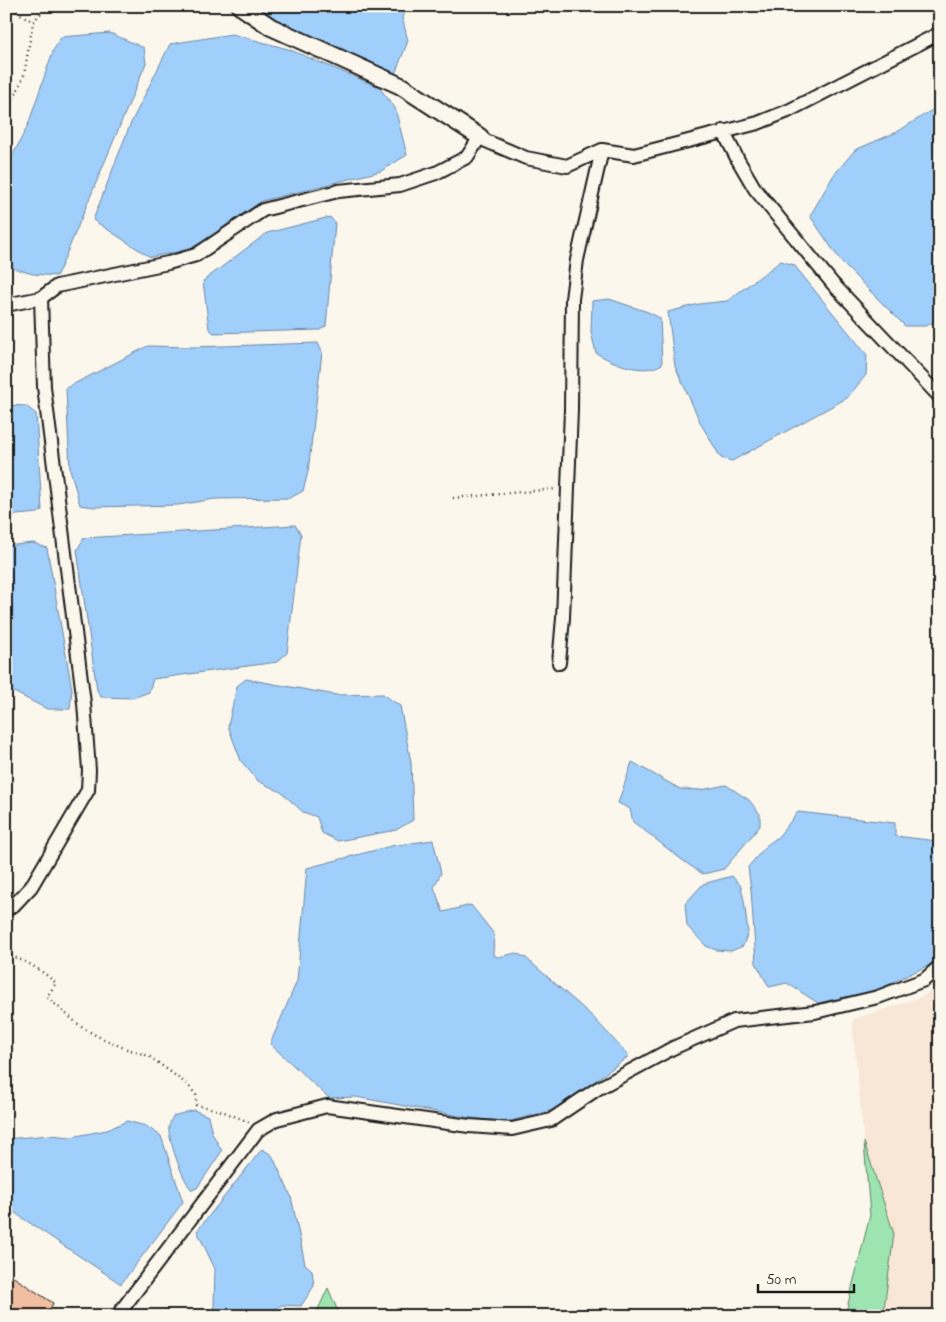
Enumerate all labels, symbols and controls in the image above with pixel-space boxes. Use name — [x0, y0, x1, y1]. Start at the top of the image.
scale bar — [758, 1262, 855, 1294]
text: 50 m — [766, 1269, 797, 1291]

